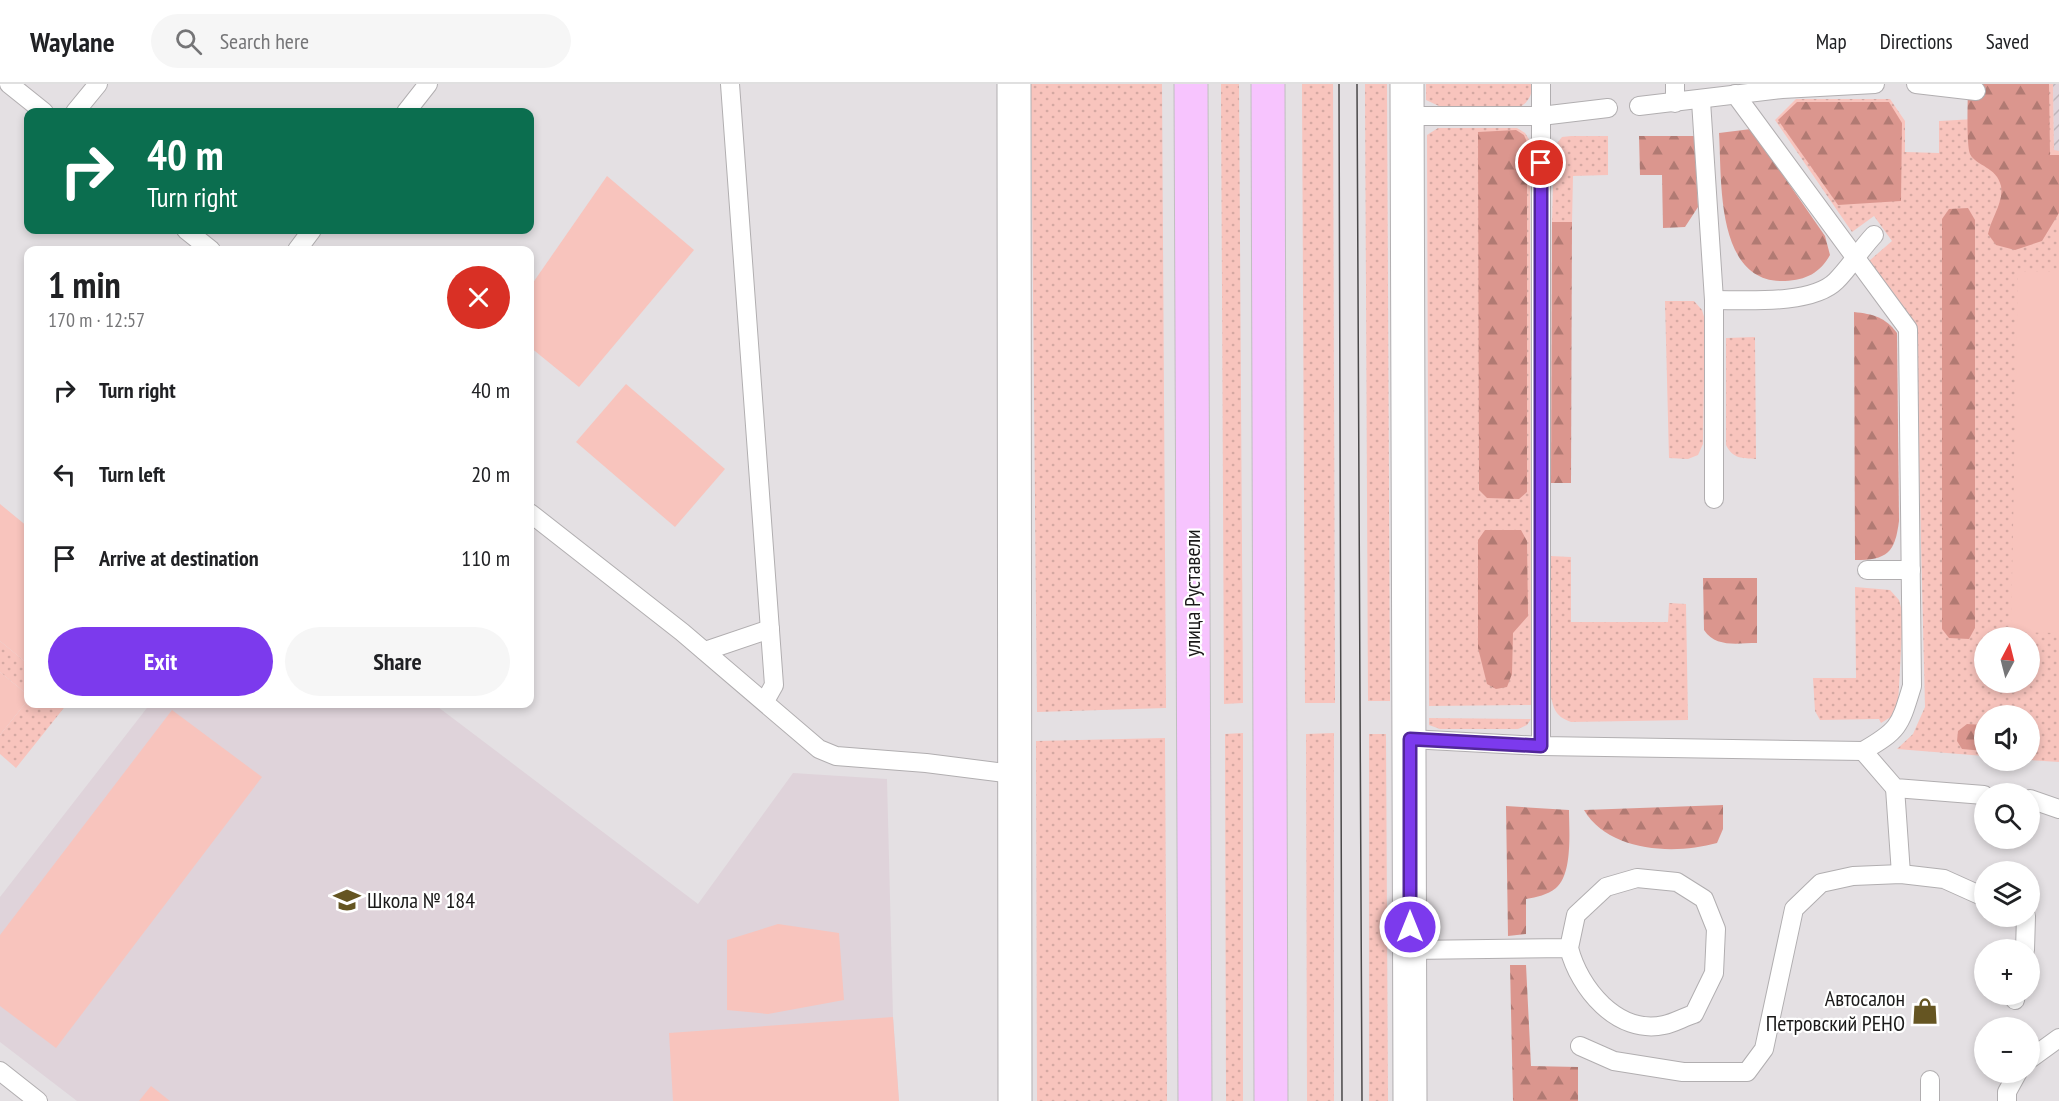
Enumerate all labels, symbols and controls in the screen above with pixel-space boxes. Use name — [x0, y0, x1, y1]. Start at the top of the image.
search box — [151, 14, 571, 68]
text: Waylane — [30, 23, 115, 60]
icon: search — [172, 25, 205, 58]
text: Search here — [220, 27, 309, 55]
text: Map — [1816, 28, 1847, 55]
text: Directions — [1880, 28, 1953, 55]
text: Saved — [1986, 28, 2029, 55]
text: 40 m — [147, 127, 224, 182]
icon: right — [48, 132, 126, 210]
pin — [1515, 137, 1566, 188]
icon: arrive — [1524, 146, 1557, 179]
text: Turn right — [147, 180, 238, 214]
text: 1 min — [48, 261, 121, 308]
button: close — [447, 266, 510, 329]
text: 170 m · 12:57 — [48, 307, 145, 333]
icon: right — [48, 374, 81, 407]
text: Turn right — [99, 376, 176, 404]
text: 40 m — [471, 376, 510, 404]
icon: left — [48, 458, 81, 491]
text: Turn left — [99, 460, 165, 488]
text: 20 m — [471, 460, 510, 488]
street label: улица Руставели — [1178, 529, 1206, 657]
icon: arrive — [48, 542, 81, 575]
text: Arrive at destination — [99, 544, 259, 572]
text: 110 m — [461, 544, 510, 572]
button: Exit — [48, 627, 273, 696]
button: Share — [285, 627, 510, 696]
north arrow — [1974, 627, 2040, 693]
map controls — [1974, 627, 2040, 1083]
button: sound — [1974, 705, 2040, 771]
button: search — [1974, 783, 2040, 849]
button: layers — [1974, 861, 2040, 927]
school or university icon: Школа № 184 — [332, 885, 362, 915]
place label: Школа № 184 — [367, 886, 475, 914]
position arrow — [1378, 895, 1442, 959]
button: + — [1974, 939, 2040, 1005]
place label: Автосалон Петровский РЕНО — [1766, 984, 1905, 1037]
shop icon: Автосалон Петровский РЕНО — [1910, 996, 1940, 1026]
button: − — [1974, 1017, 2040, 1083]

